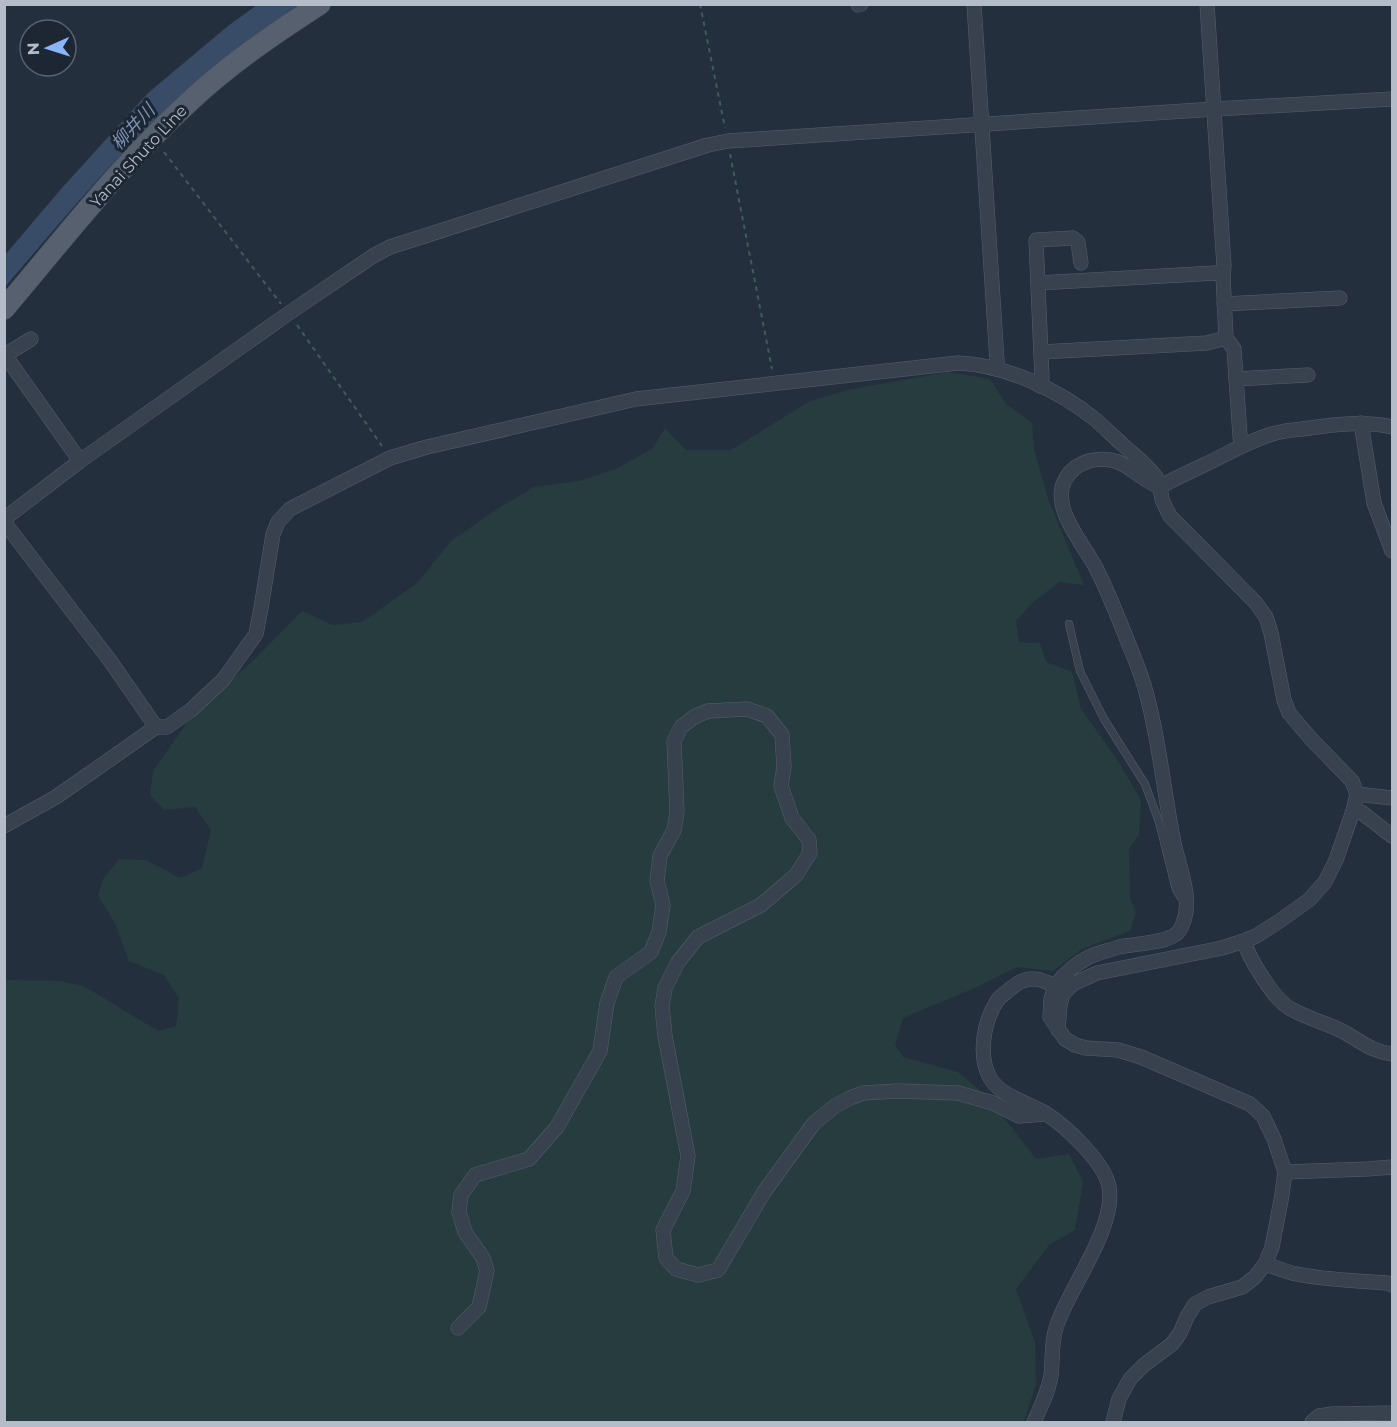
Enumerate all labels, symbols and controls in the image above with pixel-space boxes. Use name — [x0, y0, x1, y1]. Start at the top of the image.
north arrow — [18, 18, 78, 78]
text: N — [24, 42, 43, 56]
water label: 柳井川 — [107, 98, 161, 154]
street label: Yanai Shuto Line — [86, 101, 191, 212]

